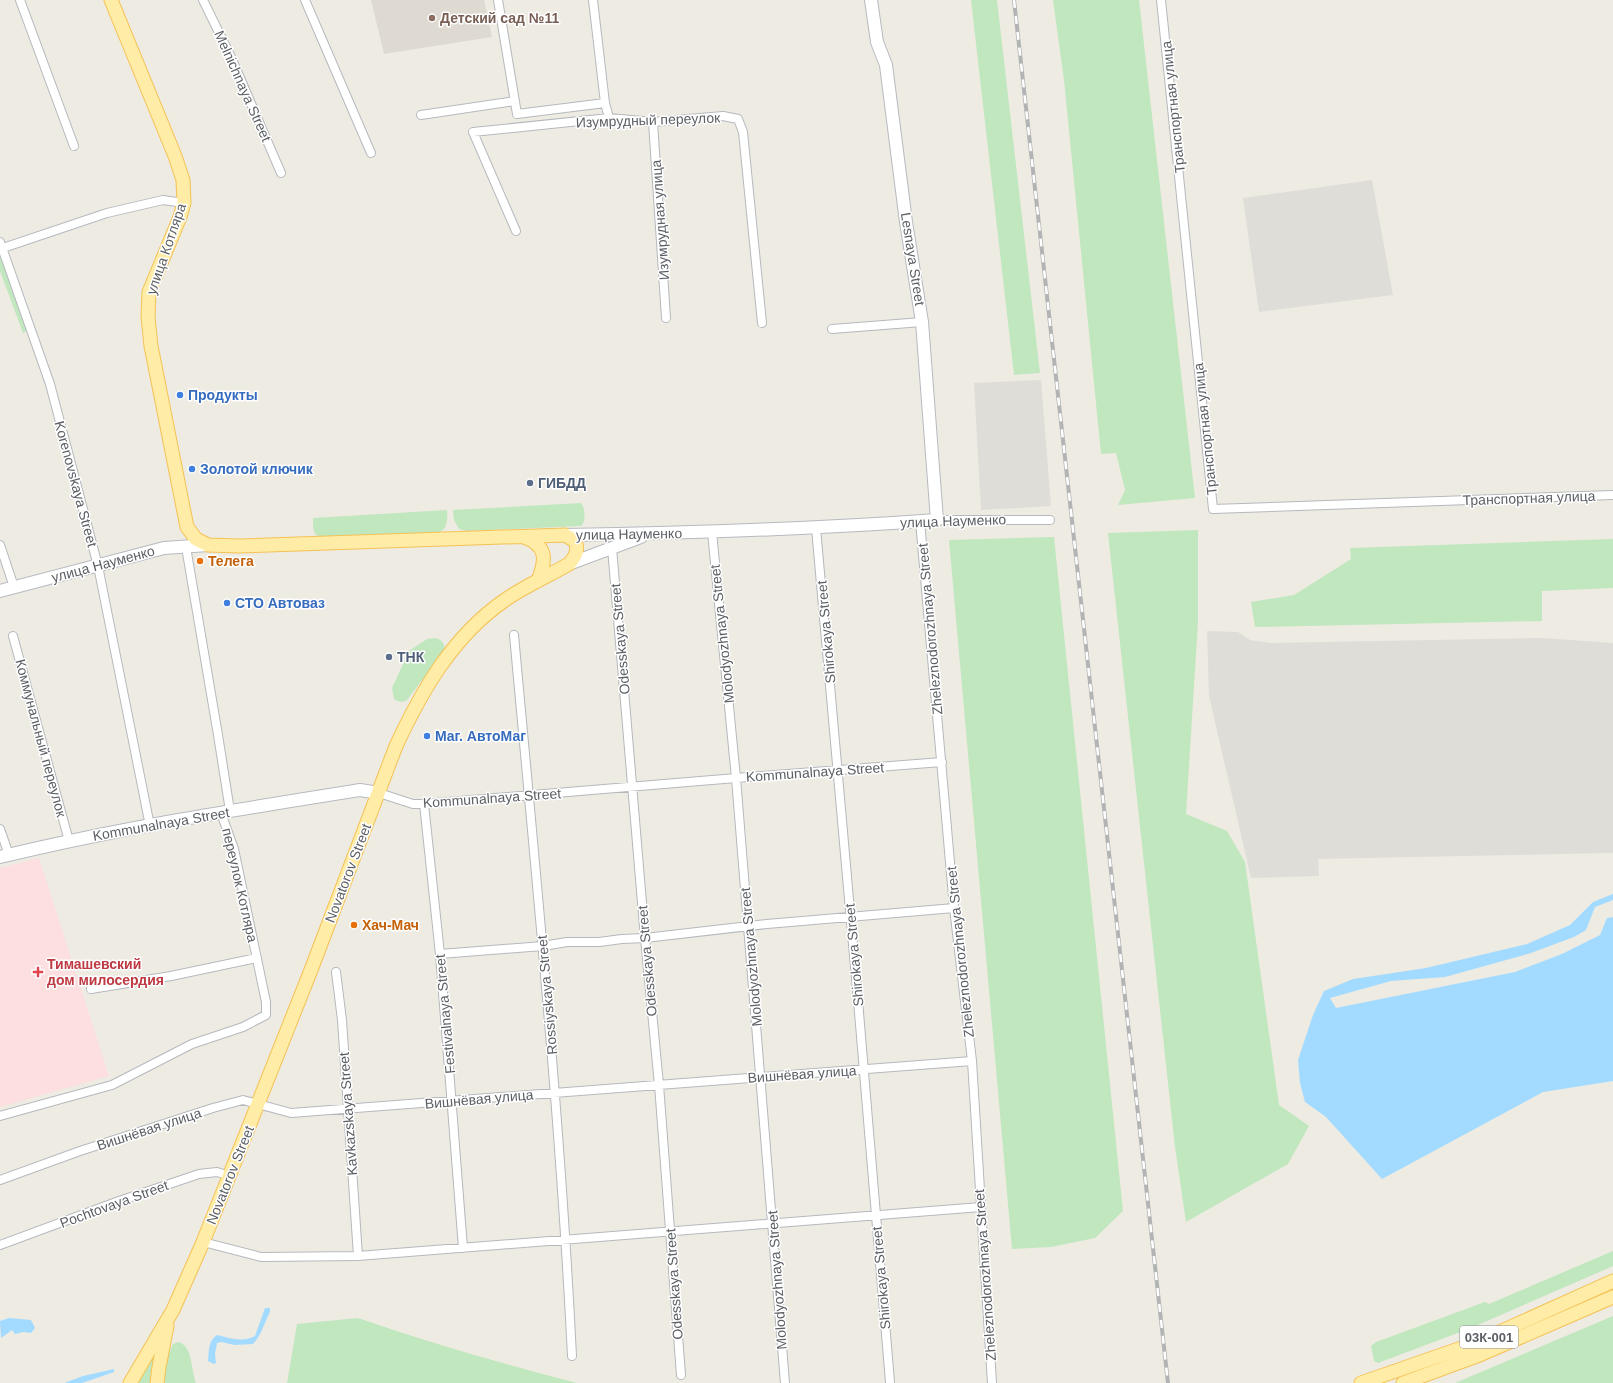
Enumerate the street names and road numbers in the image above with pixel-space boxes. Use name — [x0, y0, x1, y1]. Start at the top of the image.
street label: Melnichnaya Street — [211, 28, 275, 144]
street label: Транспортная улица — [1158, 40, 1188, 174]
street label: Изумрудный переулок — [576, 109, 721, 131]
street label: Изумрудная улица — [648, 159, 672, 281]
street label: улица Котляра — [143, 201, 189, 297]
street label: Lesnaya Street — [898, 211, 928, 307]
street label: Транспортная улица — [1190, 362, 1220, 496]
street label: Korenovskaya Street — [51, 419, 101, 549]
street label: Транспортная улица — [1462, 488, 1596, 508]
street label: улица Науменко — [900, 511, 1007, 531]
street label: улица Науменко — [576, 525, 682, 543]
street label: улица Науменко — [50, 542, 157, 585]
street label: Zheleznodorozhnaya Street — [915, 543, 945, 715]
street label: Molodyozhnaya Street — [707, 564, 737, 704]
street label: Shirokaya Street — [814, 580, 838, 684]
street label: Odesskaya Street — [607, 583, 633, 695]
street label: Коммунальный переулок — [12, 657, 70, 819]
street label: Kommunalnaya Street — [745, 759, 885, 785]
street label: Kommunalnaya Street — [422, 785, 562, 811]
street label: Kommunalnaya Street — [91, 804, 231, 844]
street label: Novatorov Street — [322, 821, 374, 925]
street label: переулок Котляра — [219, 826, 261, 944]
street label: Zheleznodorozhnaya Street — [943, 866, 977, 1038]
street label: Molodyozhnaya Street — [737, 887, 765, 1027]
street label: Shirokaya Street — [842, 903, 866, 1007]
street label: Odesskaya Street — [634, 905, 660, 1017]
street label: Rossiyskaya Street — [534, 935, 560, 1055]
street label: Festivalnaya Street — [432, 954, 458, 1074]
street label: Kavkazskaya Street — [336, 1052, 360, 1176]
street label: Вишнёвая улица — [747, 1062, 857, 1086]
street label: Вишнёвая улица — [424, 1086, 534, 1112]
street label: Вишнёвая улица — [95, 1104, 203, 1153]
street label: Novatorov Street — [203, 1123, 257, 1227]
street label: Pochtovaya Street — [58, 1177, 171, 1231]
street label: Zheleznodorozhnaya Street — [971, 1189, 999, 1361]
street label: Molodyozhnaya Street — [764, 1210, 790, 1350]
street label: Shirokaya Street — [869, 1226, 893, 1330]
street label: Odesskaya Street — [662, 1228, 686, 1340]
road number: 03К-001 — [1460, 1326, 1518, 1348]

